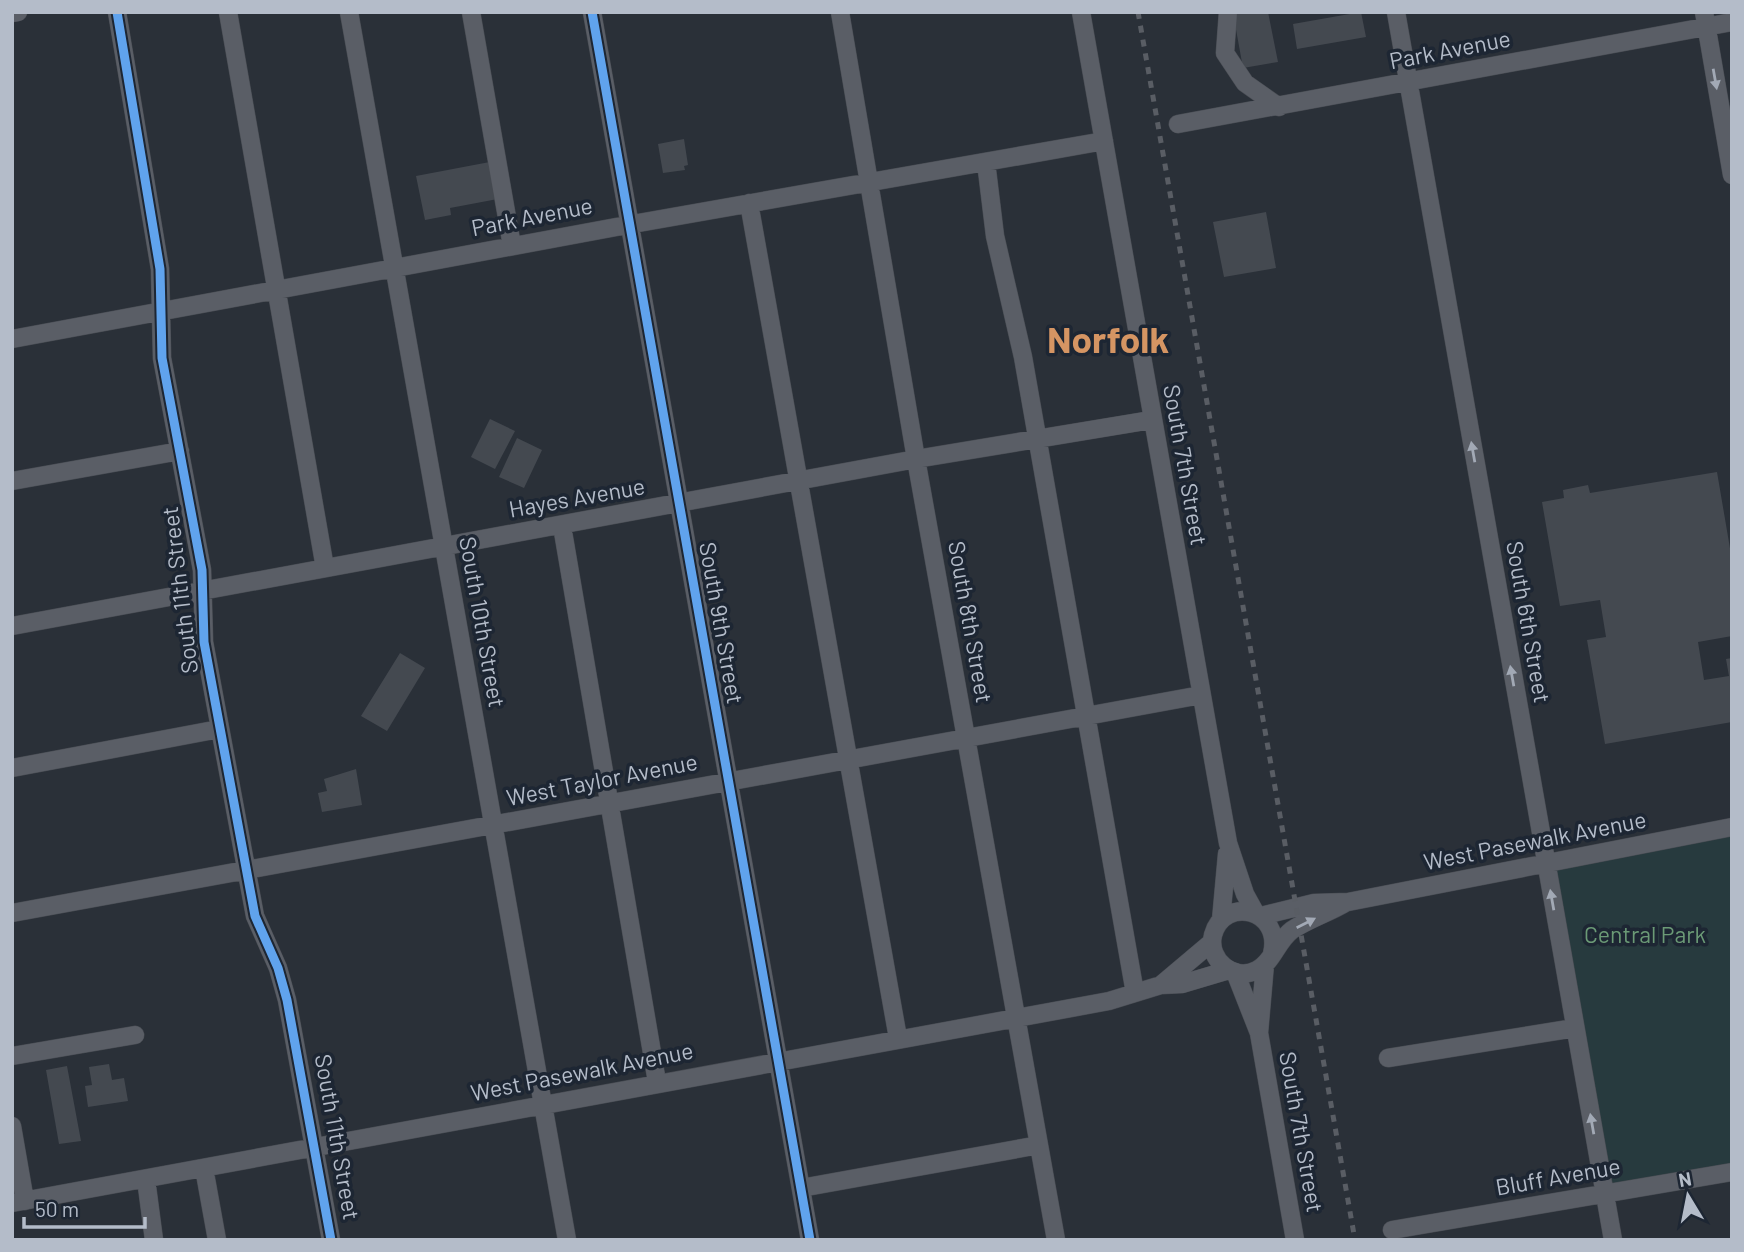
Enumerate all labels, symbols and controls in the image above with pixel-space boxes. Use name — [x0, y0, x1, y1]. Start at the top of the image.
street label: Park Avenue — [1387, 24, 1513, 74]
one-way arrow — [1710, 69, 1721, 91]
street label: Park Avenue — [469, 191, 595, 241]
district label: Norfolk — [1047, 316, 1169, 360]
street label: South 7th Street — [1158, 382, 1214, 547]
one-way arrow — [1467, 441, 1478, 463]
street label: Hayes Avenue — [507, 471, 647, 523]
street label: South 11th Street — [155, 505, 203, 675]
street label: South 10th Street — [454, 534, 512, 709]
street label: South 8th Street — [943, 539, 999, 705]
street label: South 6th Street — [1501, 539, 1557, 705]
street label: South 9th Street — [694, 540, 750, 706]
one-way arrow — [1506, 665, 1517, 687]
street label: West Taylor Avenue — [504, 747, 700, 811]
street label: West Pasewalk Avenue — [1421, 805, 1648, 875]
one-way arrow — [1546, 889, 1557, 911]
one-way arrow — [1296, 918, 1316, 929]
park label: Central Park — [1584, 920, 1706, 948]
street label: West Pasewalk Avenue — [468, 1036, 695, 1106]
street label: South 7th Street — [1274, 1049, 1330, 1214]
street label: South 11th Street — [310, 1052, 366, 1222]
one-way arrow — [1586, 1113, 1597, 1135]
street label: Bluff Avenue — [1493, 1151, 1622, 1201]
north arrow — [1653, 1161, 1723, 1231]
text: N — [1677, 1166, 1693, 1191]
scale bar — [24, 1186, 145, 1230]
text: 50 m — [35, 1196, 79, 1221]

